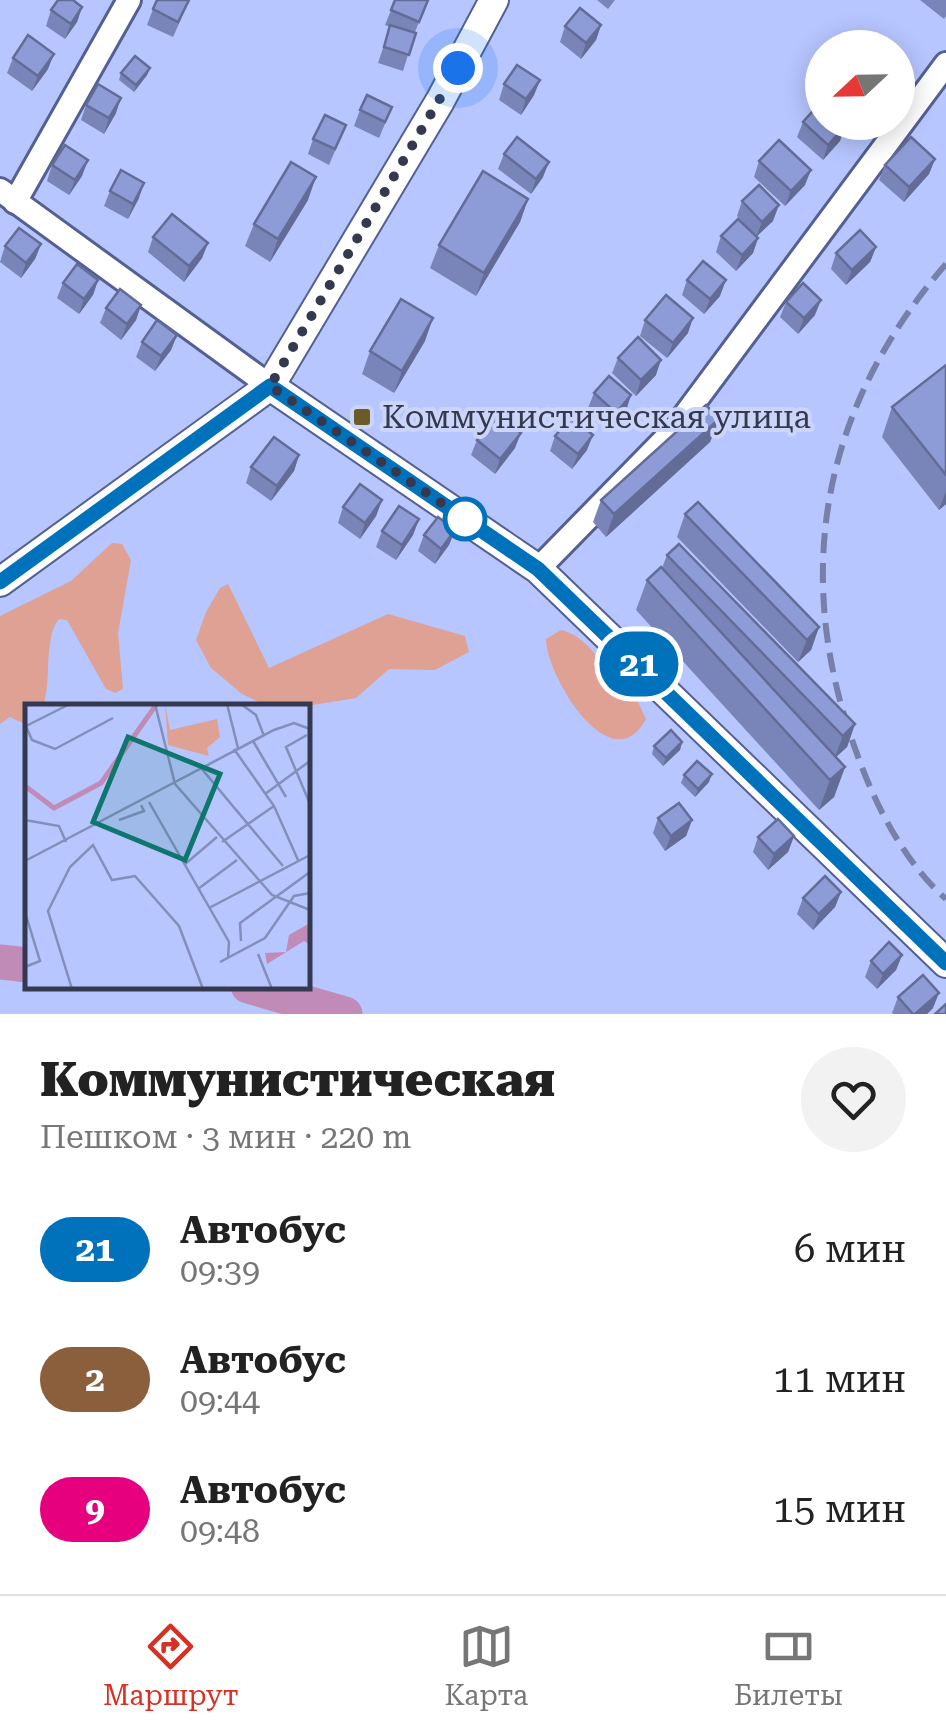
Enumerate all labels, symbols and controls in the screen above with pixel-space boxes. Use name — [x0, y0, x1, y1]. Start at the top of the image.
north arrow — [805, 30, 915, 140]
map controls — [805, 30, 915, 140]
your location — [433, 43, 483, 93]
place label: Коммунистическая улица — [382, 398, 811, 436]
marker: Коммунистическая улица — [351, 406, 373, 428]
unlabelled marker — [444, 498, 486, 540]
line badge: 21 — [594, 632, 684, 696]
text: 21 — [619, 644, 659, 685]
inset map — [25, 704, 310, 989]
button: heart — [801, 1047, 906, 1152]
text: Коммунистическая — [40, 1052, 555, 1108]
text: Пешком · 3 мин · 220 m — [40, 1118, 412, 1156]
text: Автобус — [180, 1208, 346, 1252]
text: 6 мин — [794, 1227, 906, 1271]
text: 21 — [75, 1229, 115, 1270]
text: 09:39 — [180, 1252, 260, 1290]
text: Автобус — [180, 1338, 346, 1382]
text: 11 мин — [773, 1357, 906, 1401]
text: 2 — [85, 1359, 105, 1400]
text: 09:44 — [180, 1382, 260, 1420]
text: Автобус — [180, 1468, 346, 1512]
text: 15 мин — [773, 1487, 906, 1531]
text: 9 — [85, 1489, 105, 1530]
text: 09:48 — [180, 1512, 260, 1550]
tab: Маршрут — [103, 1619, 239, 1712]
tab: Карта — [444, 1619, 528, 1712]
tab: Билеты — [734, 1619, 843, 1712]

